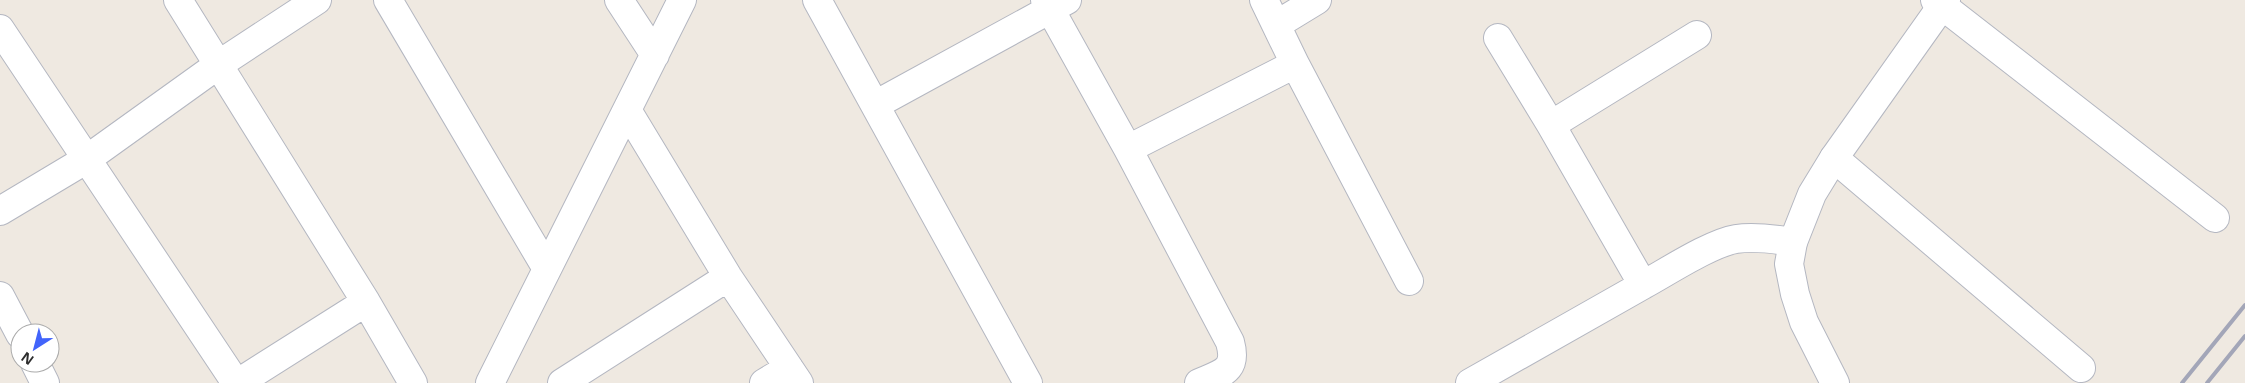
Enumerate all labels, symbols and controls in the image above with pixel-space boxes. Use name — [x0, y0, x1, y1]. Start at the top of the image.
north arrow — [10, 323, 60, 373]
text: N — [17, 348, 37, 370]

